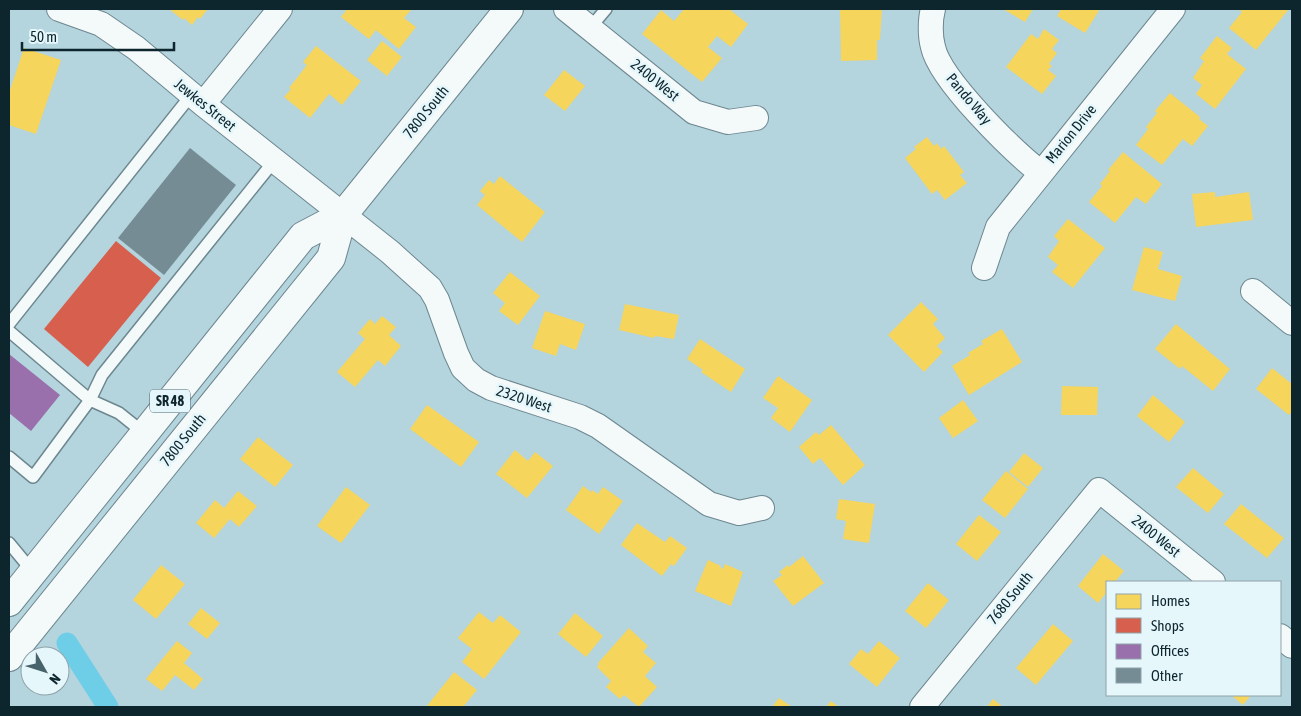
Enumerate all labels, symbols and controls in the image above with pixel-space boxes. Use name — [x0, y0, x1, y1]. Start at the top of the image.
scale bar — [22, 20, 175, 52]
text: 50 m — [30, 28, 57, 45]
street label: 2400 West — [628, 55, 683, 104]
street label: Pando Way — [943, 70, 996, 128]
street label: Jewkes Street — [171, 75, 239, 134]
street label: 7800 South — [399, 82, 452, 141]
street label: Marion Drive — [1042, 101, 1099, 166]
street label: 2320 West — [494, 382, 554, 415]
road number: SR 48 — [150, 390, 190, 412]
street label: 7800 South — [156, 410, 209, 469]
street label: 2400 West — [1129, 511, 1184, 560]
street label: 7680 South — [983, 568, 1036, 627]
legend — [1106, 581, 1281, 696]
text: Homes — [1151, 592, 1190, 609]
text: Shops — [1151, 617, 1184, 634]
text: Offices — [1151, 642, 1189, 659]
north arrow — [20, 646, 70, 696]
text: Other — [1151, 667, 1183, 684]
text: N — [46, 671, 64, 687]

